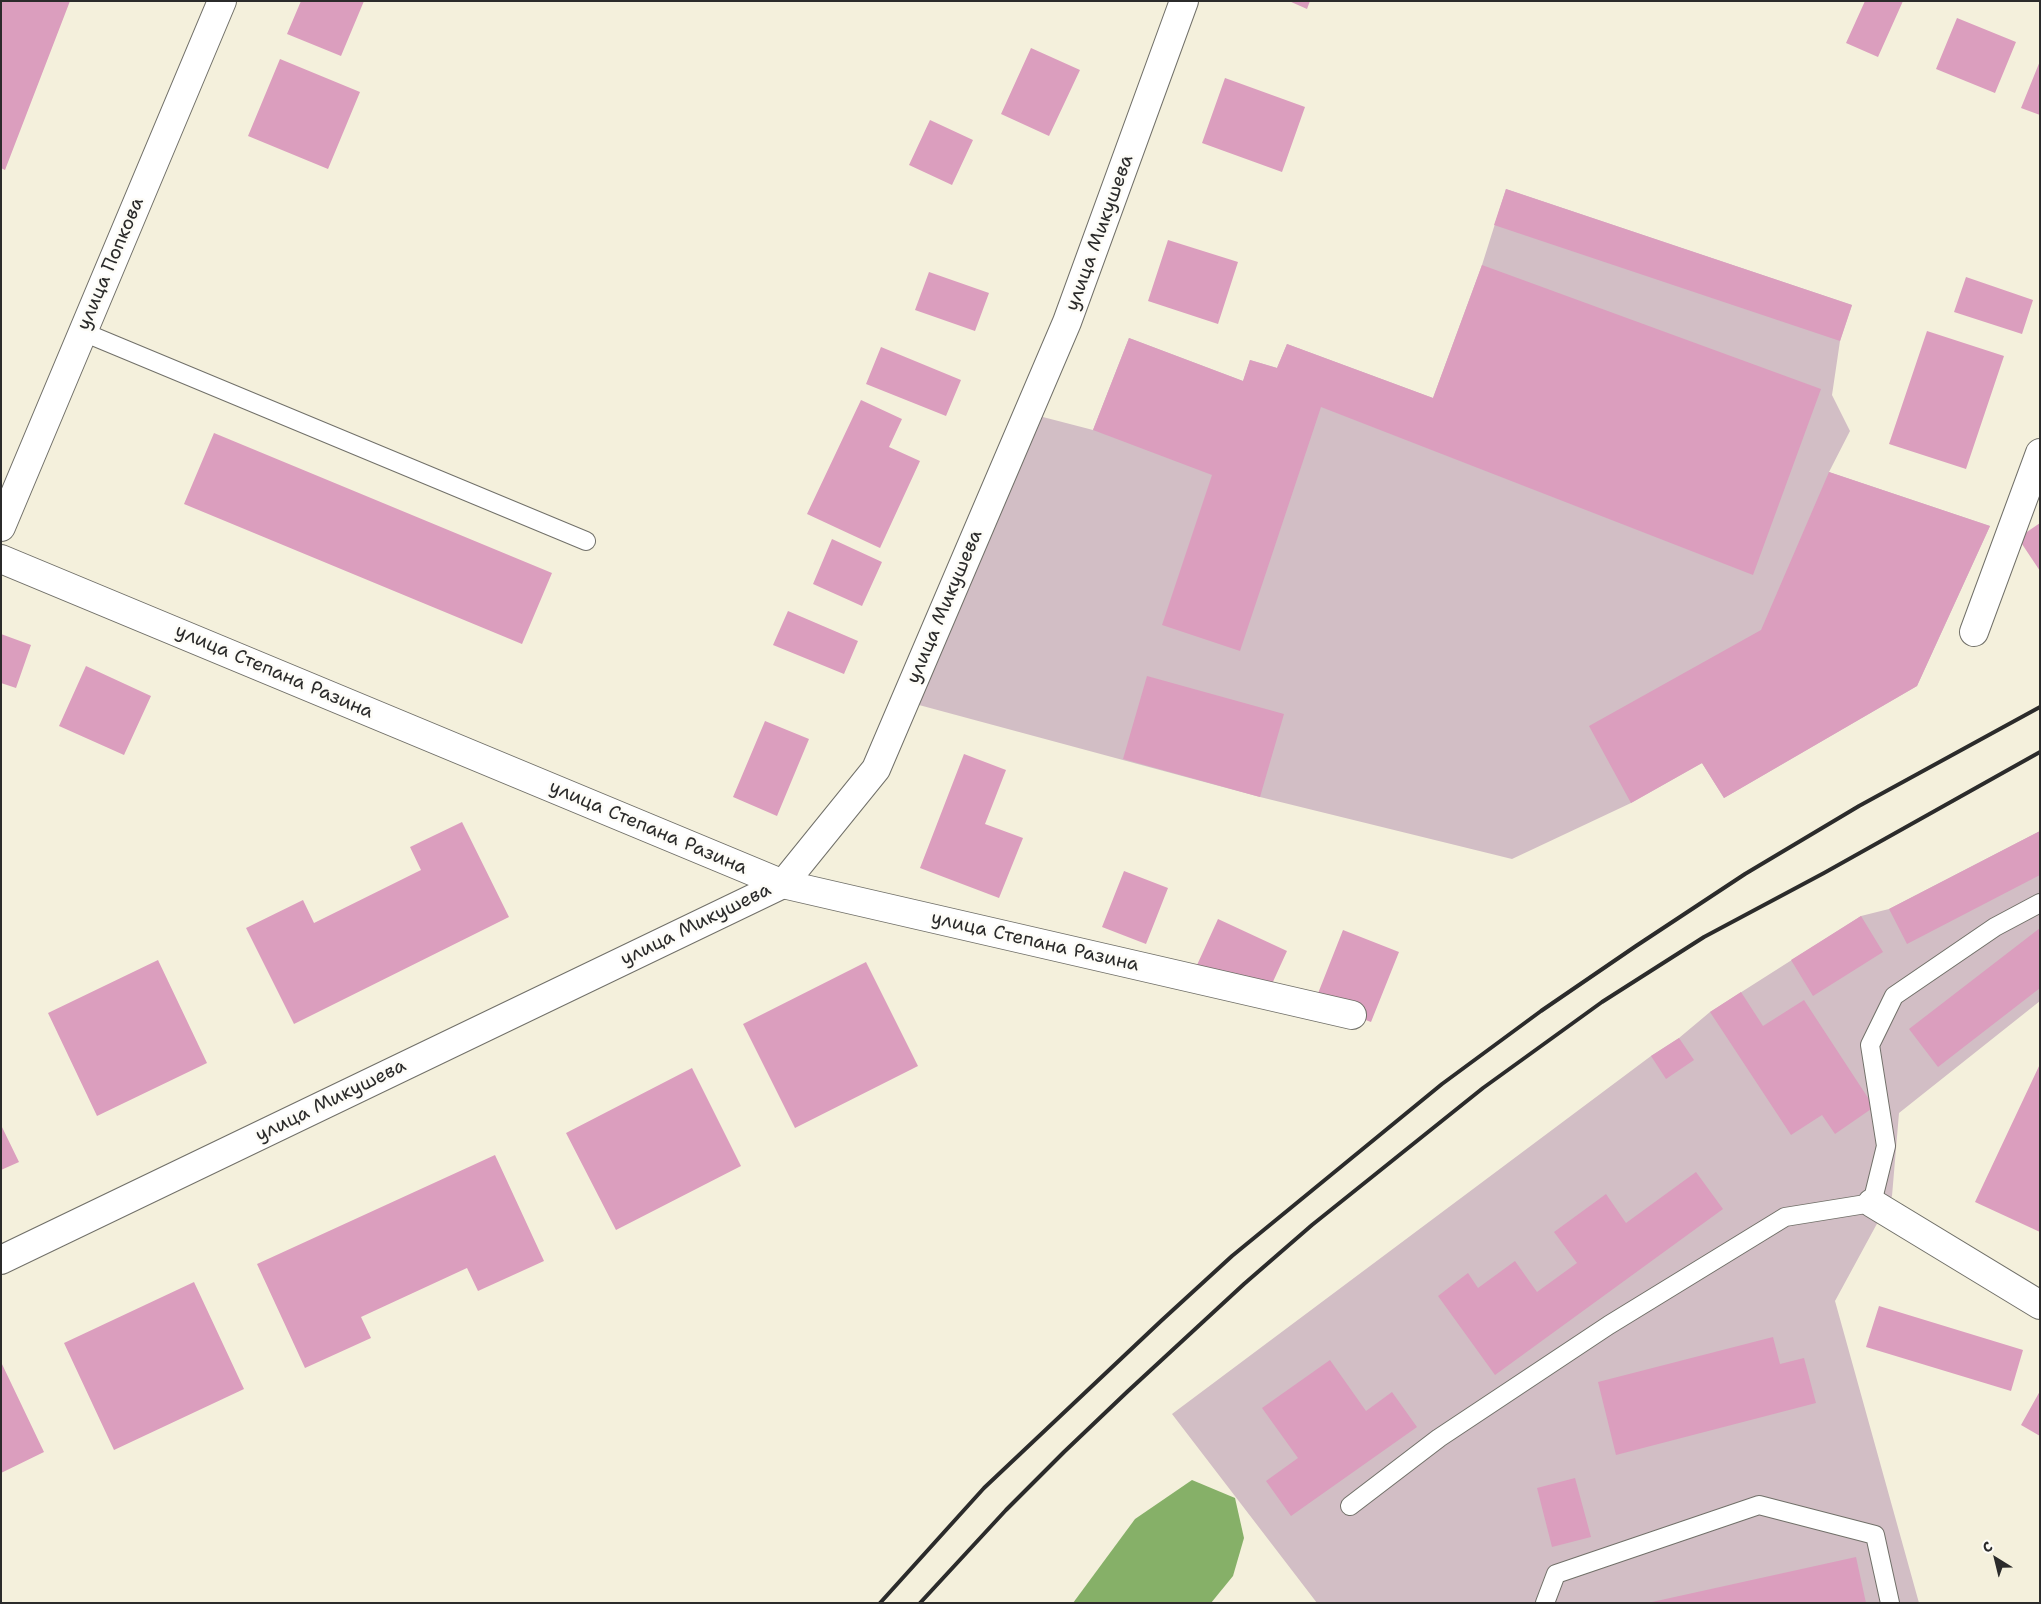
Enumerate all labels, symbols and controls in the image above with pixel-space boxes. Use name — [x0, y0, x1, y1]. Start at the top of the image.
street label: улица Микушева — [1061, 152, 1139, 314]
street label: улица Попкова — [73, 194, 149, 334]
street label: улица Микушева — [902, 527, 988, 687]
street label: улица Степана Разина — [172, 620, 376, 724]
street label: улица Степана Разина — [546, 776, 750, 880]
street label: улица Микушева — [617, 879, 775, 971]
street label: улица Степана Разина — [929, 907, 1141, 977]
street label: улица Микушева — [252, 1055, 410, 1147]
north arrow — [1971, 1534, 2021, 1584]
text: С — [1978, 1537, 1996, 1557]

